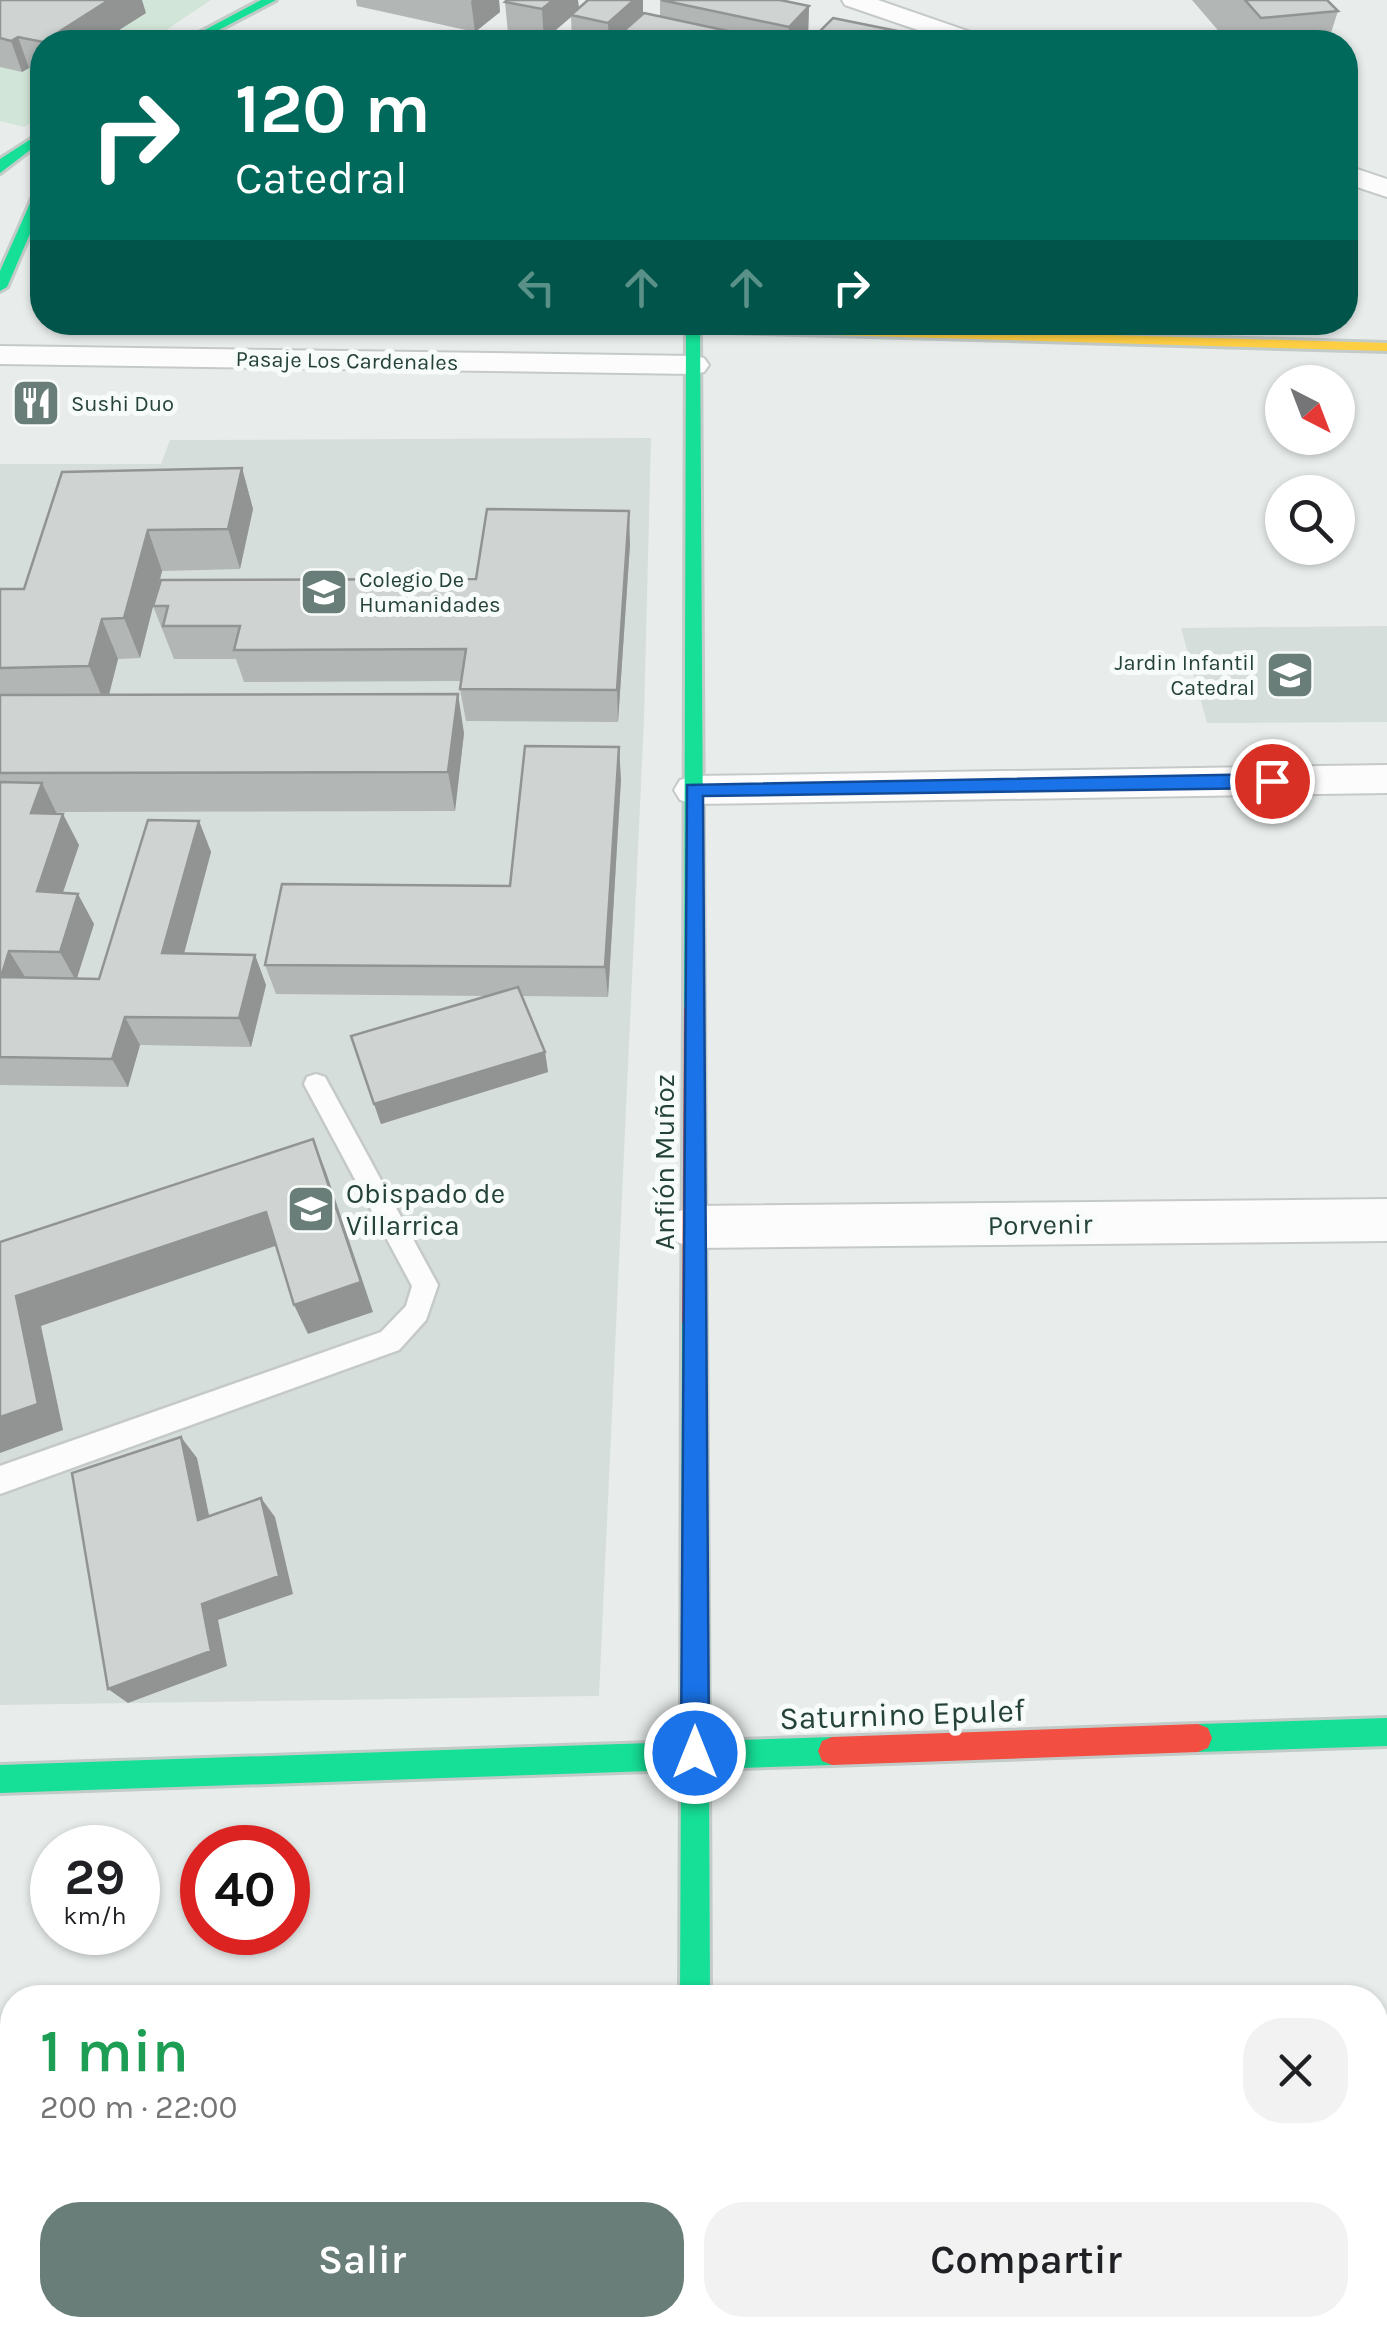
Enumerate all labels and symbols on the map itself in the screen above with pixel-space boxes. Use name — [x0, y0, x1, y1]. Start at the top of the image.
street label: Pasaje Los Cardenales — [235, 346, 459, 376]
north arrow — [1265, 365, 1355, 455]
restaurant icon: Sushi Duo — [10, 377, 62, 429]
place label: Sushi Duo — [71, 391, 174, 417]
school or university icon: Colegio De Humanidades — [298, 566, 350, 618]
place label: Colegio De Humanidades — [359, 567, 501, 618]
school or university icon: Jardin Infantil Catedral — [1264, 649, 1316, 701]
place label: Jardin Infantil Catedral — [1115, 650, 1255, 701]
pin — [1230, 739, 1315, 824]
street label: Anfión Muñoz — [648, 1074, 681, 1250]
place label: Obispado de Villarrica — [346, 1177, 505, 1242]
school or university icon: Obispado de Villarrica — [285, 1183, 337, 1235]
street label: Porvenir — [987, 1207, 1094, 1242]
street label: Saturnino Epulef — [779, 1692, 1026, 1737]
position arrow — [643, 1701, 747, 1805]
speed limit sign: 40 — [180, 1825, 310, 1955]

